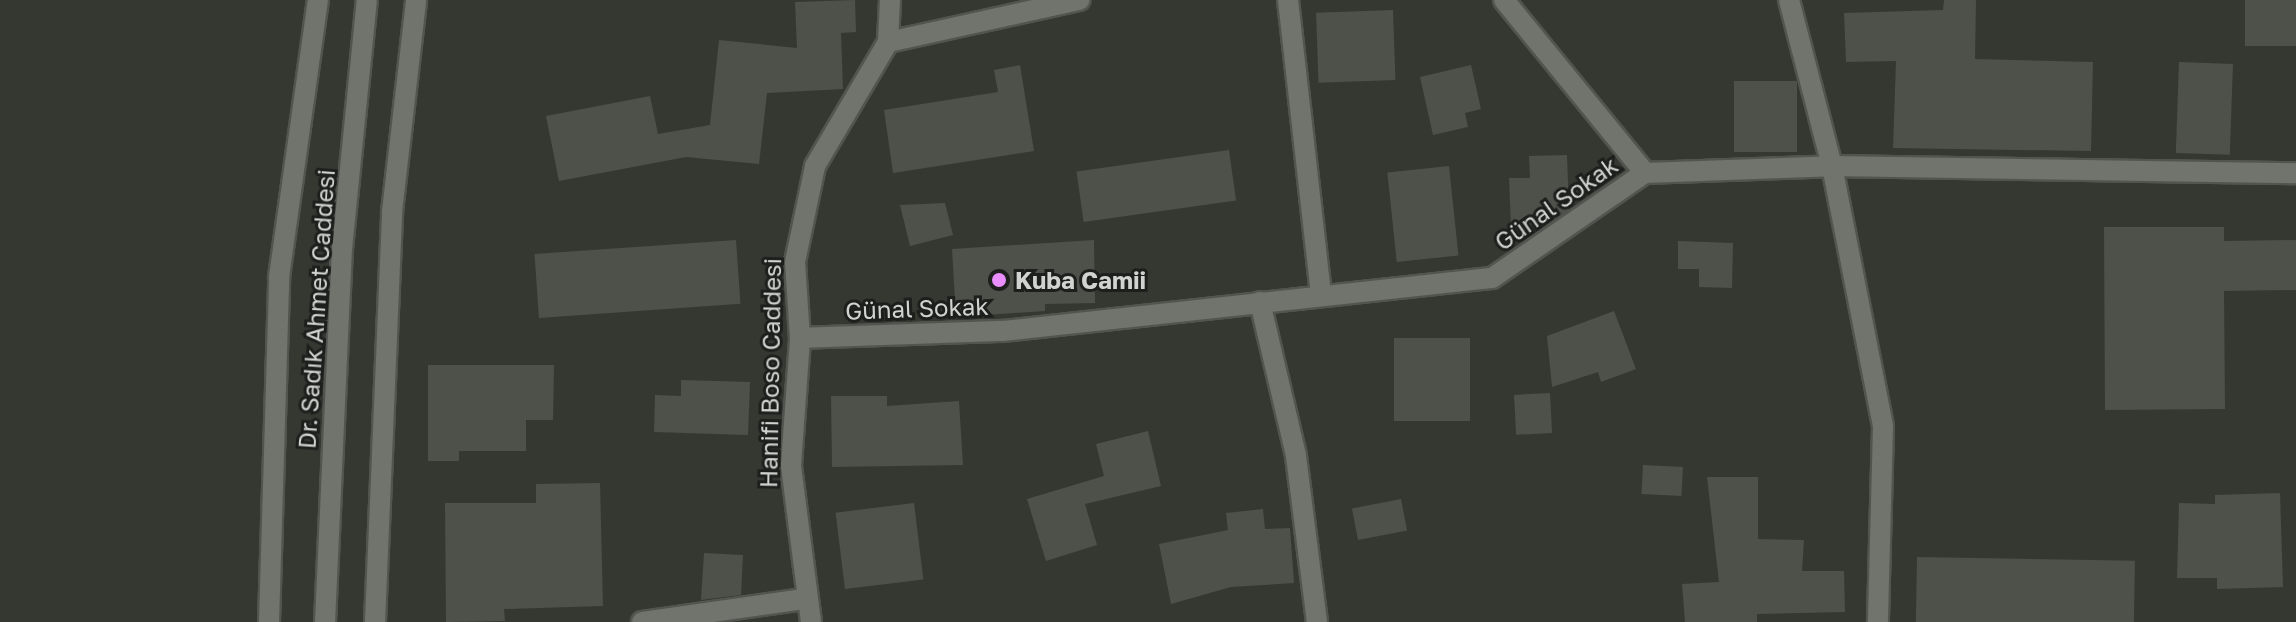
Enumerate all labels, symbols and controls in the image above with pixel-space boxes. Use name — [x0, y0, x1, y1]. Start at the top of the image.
street label: Günal Sokak — [1489, 150, 1623, 256]
street label: Dr. Sadık Ahmet Caddesi — [292, 168, 340, 450]
street label: Hanifi Boso Caddesi — [754, 258, 786, 488]
place label: Kuba Camii — [1015, 266, 1146, 294]
marker: Kuba Camii — [990, 271, 1008, 289]
street label: Günal Sokak — [845, 291, 989, 325]

